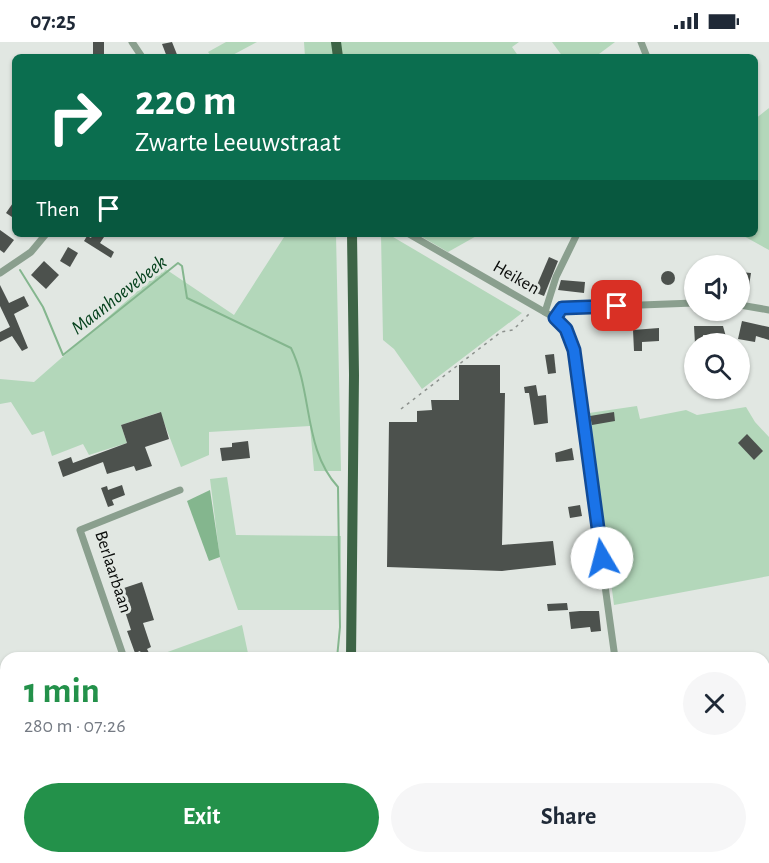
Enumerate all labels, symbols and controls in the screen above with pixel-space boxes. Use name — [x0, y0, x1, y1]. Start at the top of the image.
text: 07:25 — [30, 10, 76, 32]
icon: right — [36, 78, 114, 156]
text: 220 m — [135, 80, 237, 122]
text: Zwarte Leeuwstraat — [135, 129, 341, 156]
icon: arrive — [92, 192, 125, 225]
text: Then — [36, 198, 80, 220]
water label: Maanhoevebeek — [67, 252, 171, 338]
map controls — [684, 255, 750, 399]
button: sound — [684, 255, 750, 321]
street label: Heiken — [490, 258, 542, 298]
pin — [591, 280, 642, 331]
icon: arrive — [600, 289, 633, 322]
button: search — [684, 333, 750, 399]
position arrow — [570, 526, 634, 590]
street label: Berlaarbaan — [91, 529, 135, 615]
button: close — [683, 672, 746, 735]
text: 1 min — [24, 673, 100, 709]
text: 280 m · 07:26 — [24, 716, 126, 736]
button: Exit — [24, 783, 379, 852]
button: Share — [391, 783, 746, 852]

